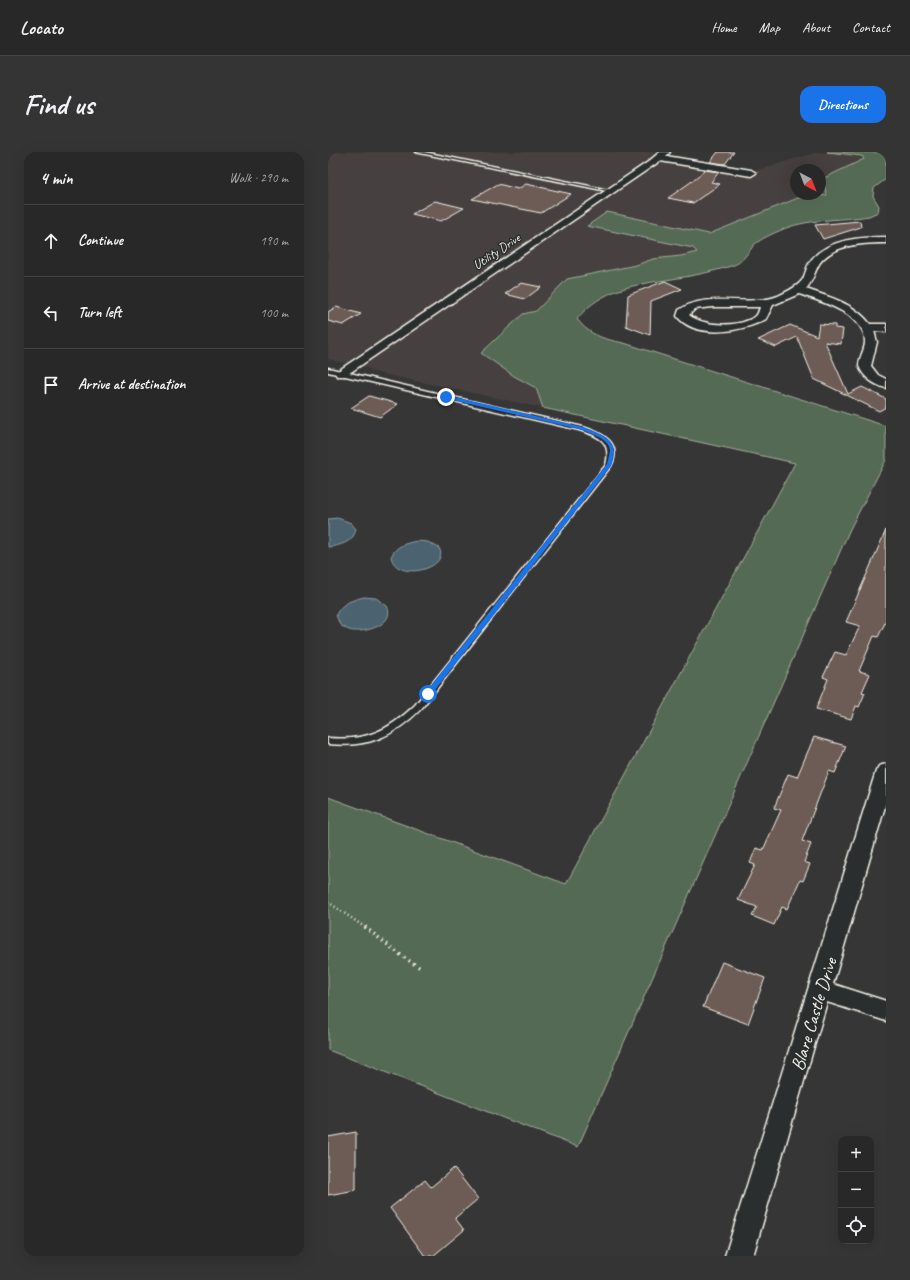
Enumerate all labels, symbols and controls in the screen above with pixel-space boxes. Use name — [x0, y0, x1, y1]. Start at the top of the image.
text: Locato — [20, 16, 63, 40]
text: Home — [711, 19, 737, 36]
text: Map — [759, 19, 780, 36]
text: About — [802, 19, 830, 36]
text: Contact — [852, 19, 890, 36]
button: Directions — [800, 86, 886, 123]
text: Find us — [24, 87, 94, 122]
north arrow — [790, 164, 826, 200]
text: 4 min — [40, 168, 73, 189]
text: Walk · 290 m — [229, 170, 288, 186]
icon: ahead — [40, 230, 62, 252]
street label: Utility Drive — [470, 230, 524, 273]
text: Continue — [78, 231, 123, 250]
text: 190 m — [260, 233, 288, 249]
icon: left — [40, 302, 62, 324]
text: Turn left — [78, 303, 121, 322]
text: 100 m — [260, 305, 288, 321]
icon: arrive — [40, 374, 62, 396]
text: Arrive at destination — [78, 375, 185, 394]
route end — [437, 388, 455, 406]
route start — [419, 685, 437, 703]
street label: Blare Castle Drive — [785, 953, 843, 1074]
map controls — [838, 1136, 874, 1244]
button: + — [838, 1136, 874, 1172]
button: − — [838, 1172, 874, 1208]
button: locate — [838, 1208, 874, 1244]

